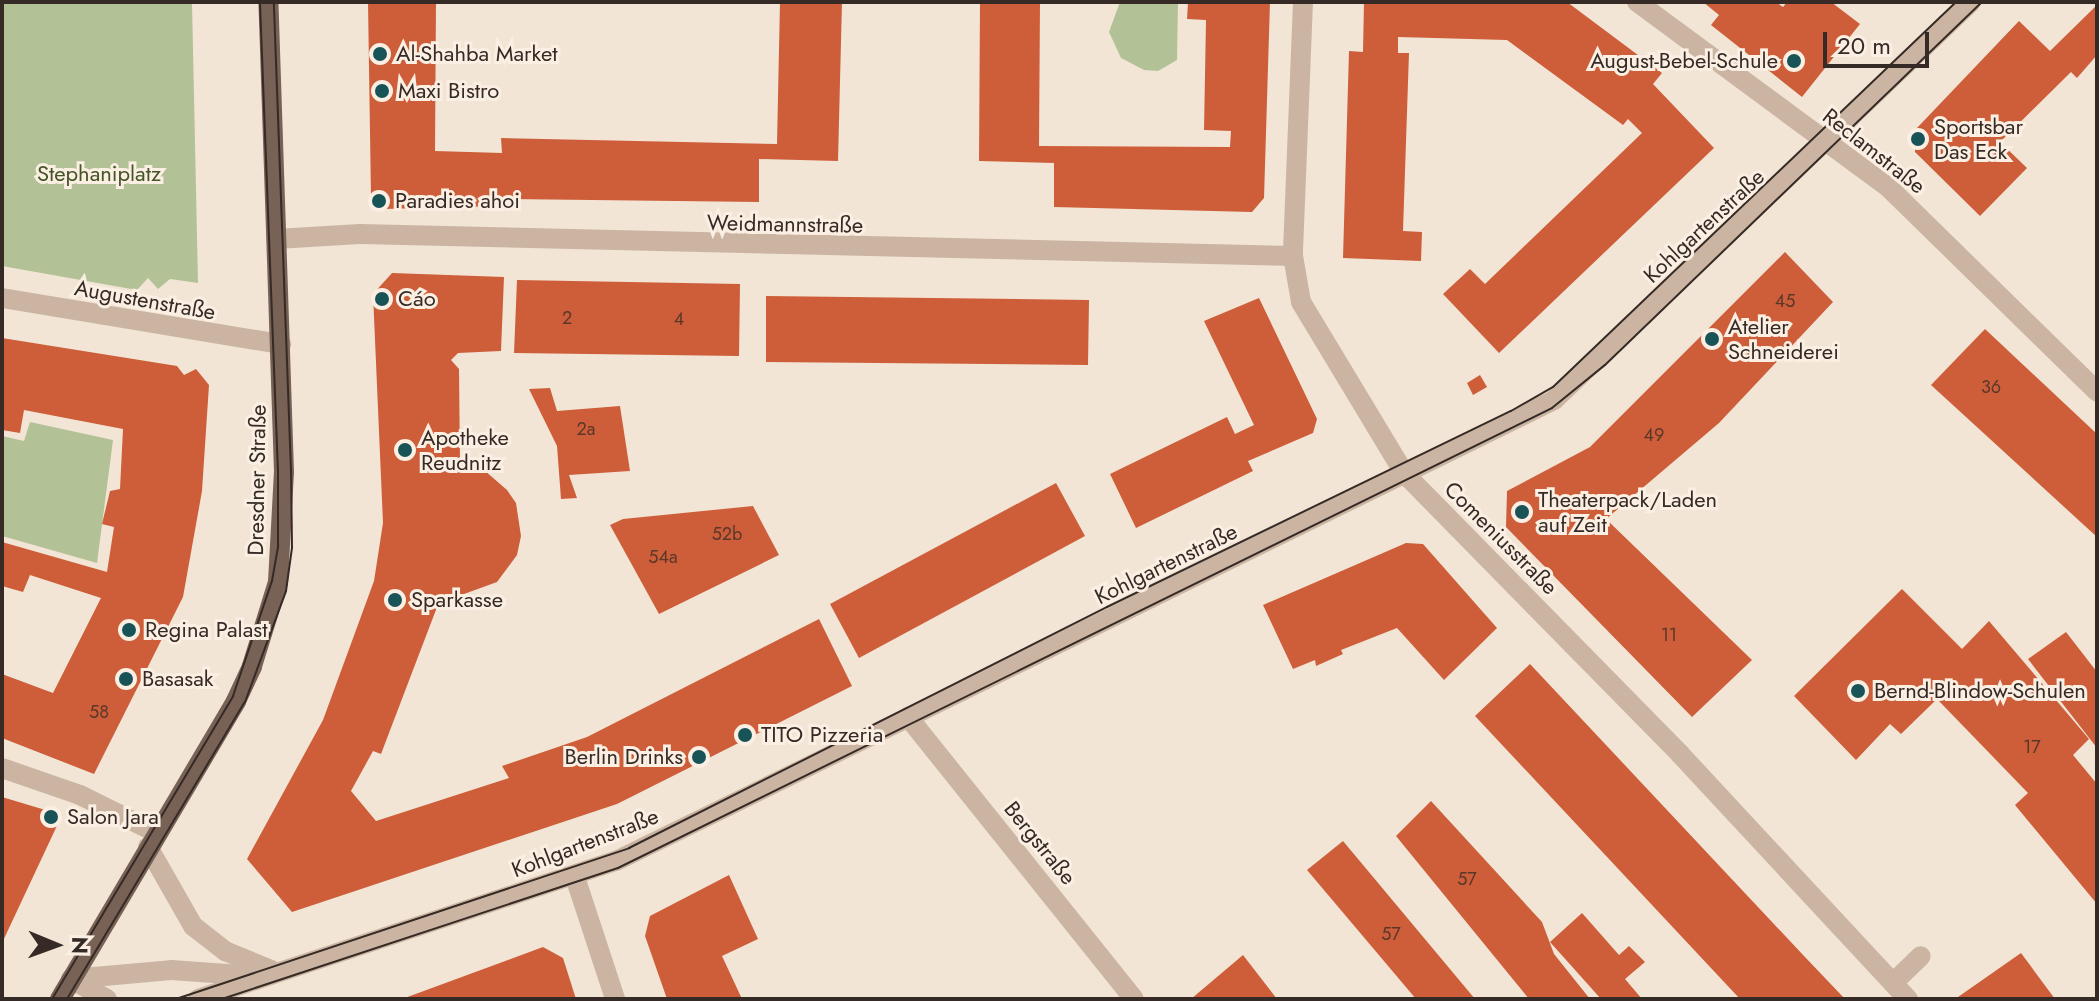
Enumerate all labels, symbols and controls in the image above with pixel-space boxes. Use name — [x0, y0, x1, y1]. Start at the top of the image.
scale bar — [1827, 16, 1933, 66]
text: 20 m — [1837, 28, 1891, 63]
place label: Al-Shahba Market — [396, 41, 558, 67]
marker: Al-Shahba Market — [371, 45, 389, 63]
place label: August-Bebel-Schule — [1590, 48, 1778, 74]
marker: August-Bebel-Schule — [1785, 52, 1803, 70]
place label: Maxi Bistro — [398, 78, 499, 104]
marker: Maxi Bistro — [373, 82, 391, 100]
street label: Reclamstraße — [1817, 103, 1931, 199]
place label: Sportsbar Das Eck — [1934, 113, 2023, 164]
marker: Sportsbar Das Eck — [1909, 130, 1927, 148]
park label: Stephaniplatz — [37, 161, 161, 187]
street label: Kohlgartenstraße — [1638, 163, 1770, 289]
place label: Paradies ahoi — [395, 188, 520, 214]
marker: Paradies ahoi — [370, 192, 388, 210]
street label: Weidmannstraße — [707, 209, 863, 239]
street label: Augustenstraße — [72, 275, 218, 325]
place label: Cáo — [398, 286, 436, 312]
marker: Cáo — [373, 290, 391, 308]
house number: 45 — [1775, 290, 1795, 312]
house number: 2 — [562, 307, 572, 329]
house number: 4 — [674, 308, 684, 330]
place label: Atelier Schneiderei — [1728, 313, 1839, 364]
marker: Atelier Schneiderei — [1703, 330, 1721, 348]
house number: 36 — [1981, 376, 2001, 398]
street label: Dresdner Straße — [242, 404, 272, 556]
house number: 2a — [577, 418, 595, 440]
place label: Apotheke Reudnitz — [421, 424, 509, 476]
house number: 49 — [1644, 424, 1664, 446]
marker: Apotheke Reudnitz — [396, 441, 414, 459]
street label: Comeniusstraße — [1439, 476, 1563, 600]
place label: Theaterpack/Laden auf Zeit — [1538, 486, 1717, 538]
marker: Theaterpack/Laden auf Zeit — [1513, 503, 1531, 521]
street label: Kohlgartenstraße — [1090, 518, 1242, 610]
house number: 52b — [712, 523, 742, 545]
house number: 54a — [648, 546, 678, 568]
place label: Sparkasse — [411, 587, 503, 613]
marker: Sparkasse — [386, 591, 404, 609]
place label: Regina Palast — [145, 617, 267, 643]
marker: Regina Palast — [120, 621, 138, 639]
house number: 11 — [1661, 624, 1677, 646]
place label: Basasak — [142, 666, 213, 692]
marker: Basasak — [117, 670, 135, 688]
place label: Bernd-Blindow-Schulen — [1874, 678, 2086, 704]
marker: Bernd-Blindow-Schulen — [1849, 682, 1867, 700]
house number: 58 — [89, 701, 109, 723]
place label: TITO Pizzeria — [761, 722, 883, 748]
marker: TITO Pizzeria — [736, 726, 754, 744]
house number: 17 — [2023, 736, 2041, 758]
place label: Berlin Drinks — [565, 744, 683, 770]
marker: Berlin Drinks — [690, 748, 708, 766]
street label: Bergstraße — [998, 796, 1082, 890]
street label: Kohlgartenstraße — [508, 803, 662, 883]
place label: Salon Jara — [67, 804, 159, 830]
marker: Salon Jara — [42, 808, 60, 826]
house number: 57 — [1457, 868, 1477, 890]
north arrow — [16, 905, 96, 985]
house number: 57 — [1381, 923, 1401, 945]
text: N — [64, 936, 96, 954]

